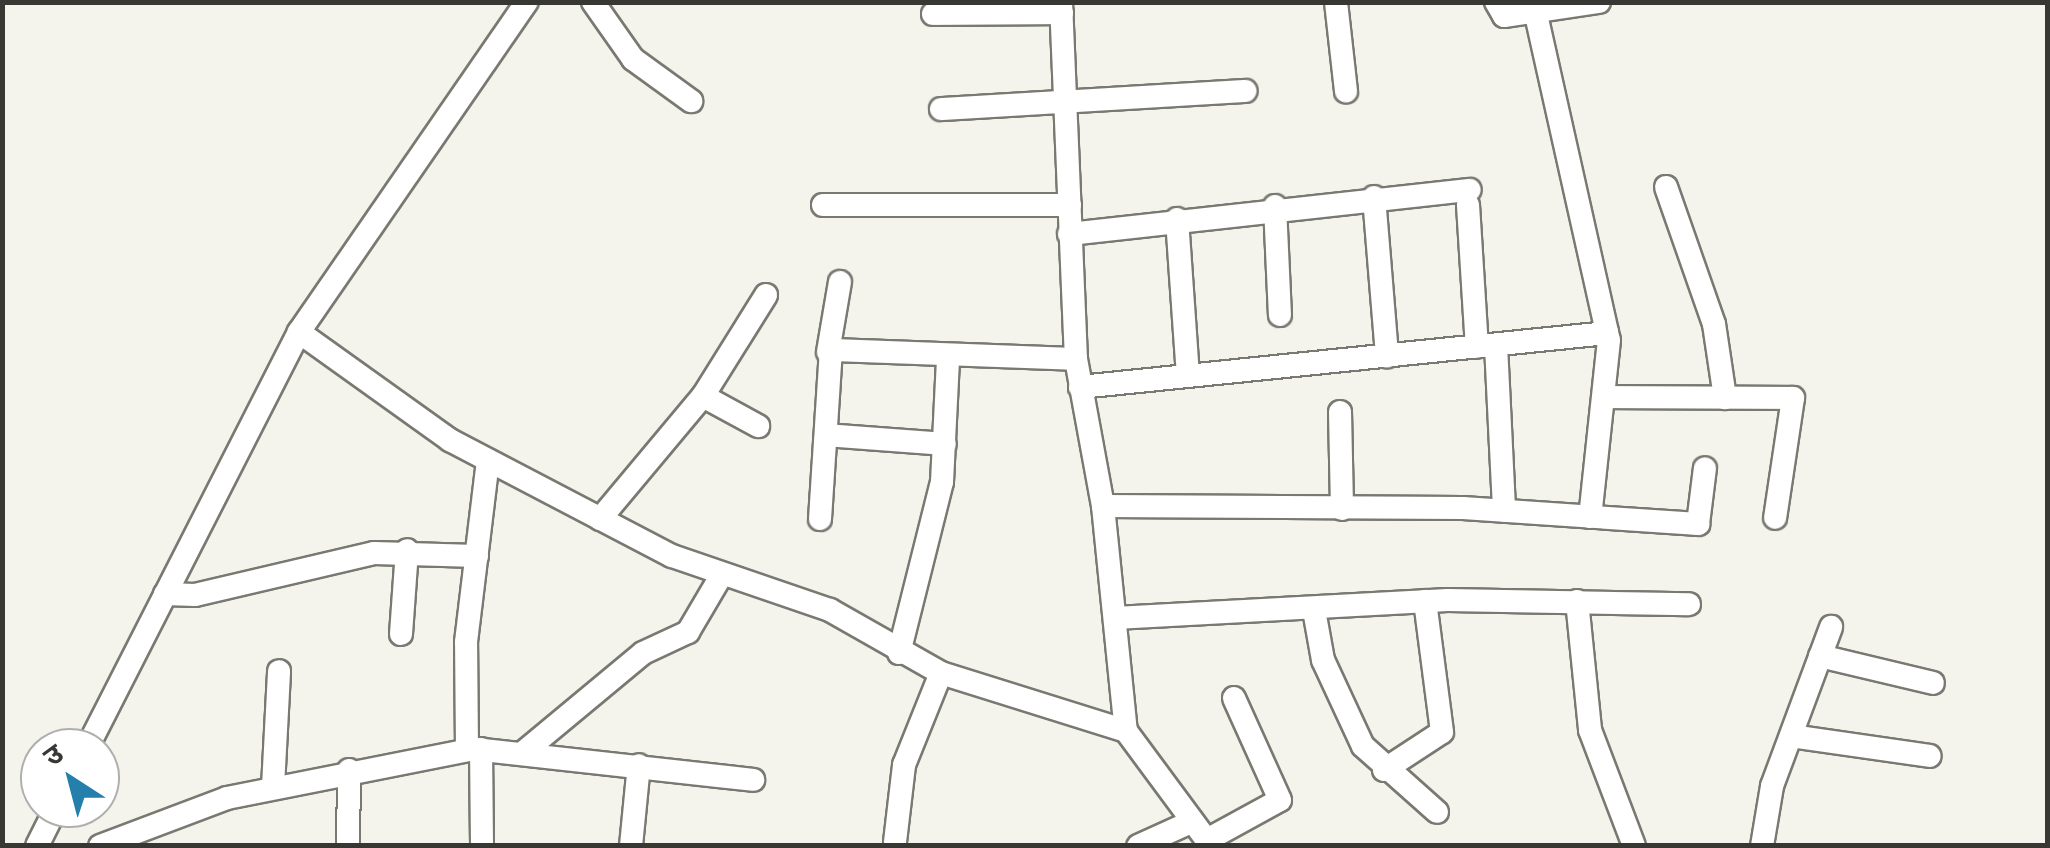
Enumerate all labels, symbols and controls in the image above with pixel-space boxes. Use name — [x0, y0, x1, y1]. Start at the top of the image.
north arrow — [20, 728, 120, 828]
text: उ — [36, 735, 71, 776]

